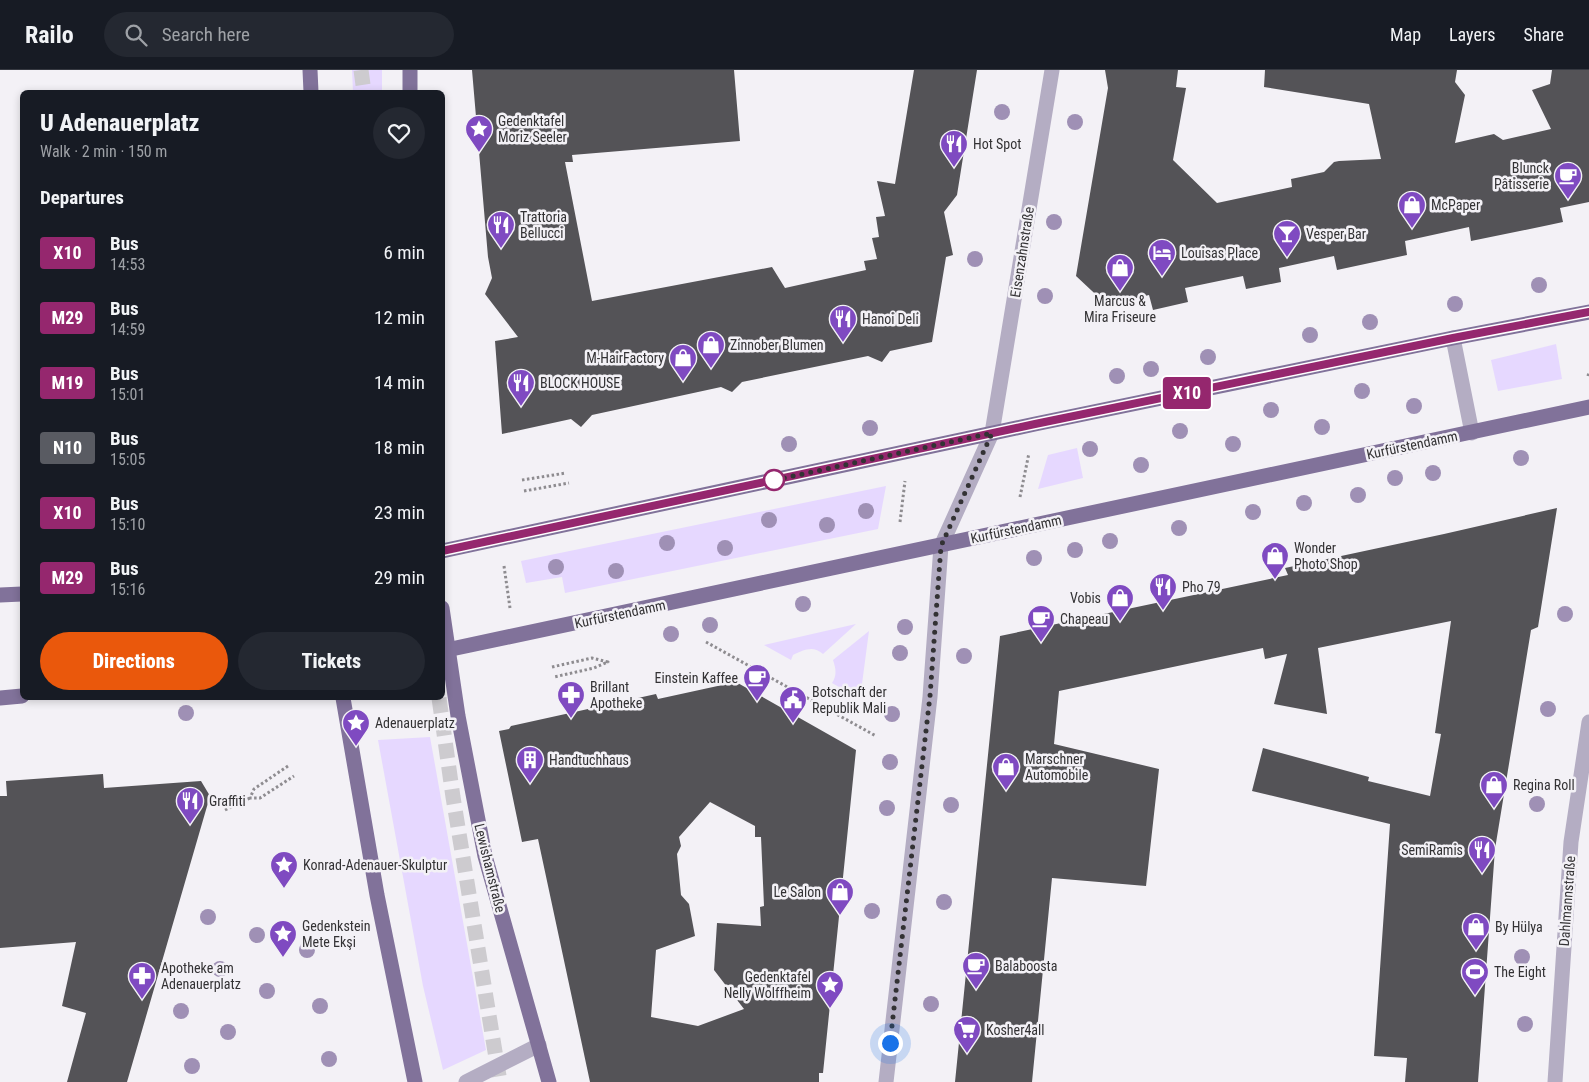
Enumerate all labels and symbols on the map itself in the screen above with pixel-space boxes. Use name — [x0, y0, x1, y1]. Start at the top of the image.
place label: Gedenktafel Moriz Seeler — [498, 113, 567, 145]
place icon: Gedenktafel Moriz Seeler — [464, 114, 494, 153]
restaurant icon: Hot Spot — [939, 129, 969, 168]
place label: Hot Spot — [973, 136, 1021, 152]
place label: Blunck Pâtisserie — [1494, 160, 1550, 192]
cafe icon: Blunck Pâtisserie — [1553, 161, 1583, 200]
shop icon: McPaper — [1397, 190, 1427, 229]
place label: McPaper — [1431, 197, 1480, 213]
street label: Eisenzahnstraße — [1007, 205, 1037, 298]
place label: Trattoria Bellucci — [520, 209, 567, 241]
restaurant icon: Trattoria Bellucci — [486, 210, 516, 249]
bar icon: Vesper Bar — [1272, 219, 1302, 258]
place label: Vesper Bar — [1306, 226, 1366, 242]
hotel icon: Louisas Place — [1147, 238, 1177, 277]
place label: Louisas Place — [1181, 245, 1258, 261]
shop icon: Marcus & Mira Friseure — [1105, 253, 1135, 292]
place label: Marcus & Mira Friseure — [1084, 293, 1157, 325]
restaurant icon: Hanoi Deli — [828, 304, 858, 343]
place label: Hanoi Deli — [862, 311, 919, 327]
shop icon: Zinnober Blumen — [696, 330, 726, 369]
place label: Zinnober Blumen — [730, 337, 824, 353]
shop icon: M-HairFactory — [668, 343, 698, 382]
place label: M-HairFactory — [586, 350, 664, 366]
restaurant icon: BLOCK HOUSE — [506, 368, 536, 407]
place label: BLOCK HOUSE — [540, 375, 620, 391]
line badge: X10 — [1158, 377, 1216, 409]
street label: Kurfürstendamm — [1365, 428, 1459, 462]
unlabelled marker — [763, 469, 785, 491]
street label: Kurfürstendamm — [969, 512, 1063, 546]
place label: Wonder Photo Shop — [1294, 540, 1358, 572]
shop icon: Wonder Photo Shop — [1260, 541, 1290, 580]
restaurant icon: Pho 79 — [1148, 572, 1178, 611]
place label: Pho 79 — [1182, 579, 1221, 595]
shop icon: Vobis — [1105, 583, 1135, 622]
place label: Vobis — [1070, 590, 1101, 606]
street label: Kurfürstendamm — [573, 597, 667, 631]
cafe icon: Chapeau — [1026, 604, 1056, 643]
place label: Chapeau — [1060, 611, 1108, 627]
cafe icon: Einstein Kaffee — [742, 663, 772, 702]
place label: Einstein Kaffee — [655, 670, 738, 686]
place label: Brillant Apotheke — [590, 679, 643, 711]
pharmacy icon: Brillant Apotheke — [556, 680, 586, 719]
place label: Botschaft der Republik Mali — [812, 684, 887, 716]
public building icon: Botschaft der Republik Mali — [778, 685, 808, 724]
place icon: Adenauerplatz — [341, 708, 371, 747]
place label: Adenauerplatz — [375, 715, 455, 731]
building icon: Handtuchhaus — [515, 745, 545, 784]
place label: Marschner Automobile — [1025, 751, 1089, 783]
place label: Handtuchhaus — [549, 752, 629, 768]
shop icon: Marschner Automobile — [991, 752, 1021, 791]
shop icon: Regina Roll — [1479, 770, 1509, 809]
place label: Regina Roll — [1513, 777, 1575, 793]
restaurant icon: Graffiti — [175, 786, 205, 825]
place label: Graffiti — [209, 793, 246, 809]
street label: Lewishamstraße — [471, 822, 509, 915]
restaurant icon: SemiRamis — [1467, 835, 1497, 874]
place label: SemiRamis — [1401, 842, 1463, 858]
place icon: Konrad-Adenauer-Skulptur — [269, 850, 299, 889]
street label: Dahlmannstraße — [1556, 855, 1578, 947]
place label: Konrad-Adenauer-Skulptur — [303, 857, 447, 873]
shop icon: Le Salon — [825, 877, 855, 916]
place label: Le Salon — [774, 884, 821, 900]
shop icon: By Hülya — [1461, 912, 1491, 951]
place label: Gedenkstein Mete Ekşi — [302, 918, 371, 950]
place icon: Gedenkstein Mete Ekşi — [268, 919, 298, 958]
place label: By Hülya — [1495, 919, 1543, 935]
cafe icon: Balaboosta — [961, 951, 991, 990]
sports icon: The Eight — [1460, 957, 1490, 996]
place label: Balaboosta — [995, 958, 1057, 974]
place label: Apotheke am Adenauerplatz — [161, 960, 241, 992]
pharmacy icon: Apotheke am Adenauerplatz — [127, 961, 157, 1000]
place label: The Eight — [1494, 964, 1546, 980]
place label: Gedenktafel Nelly Wolffheim — [724, 969, 811, 1001]
place icon: Gedenktafel Nelly Wolffheim — [815, 970, 845, 1009]
supermarket icon: Kosher4all — [952, 1015, 982, 1054]
place label: Kosher4all — [986, 1022, 1045, 1038]
your location — [878, 1031, 903, 1056]

